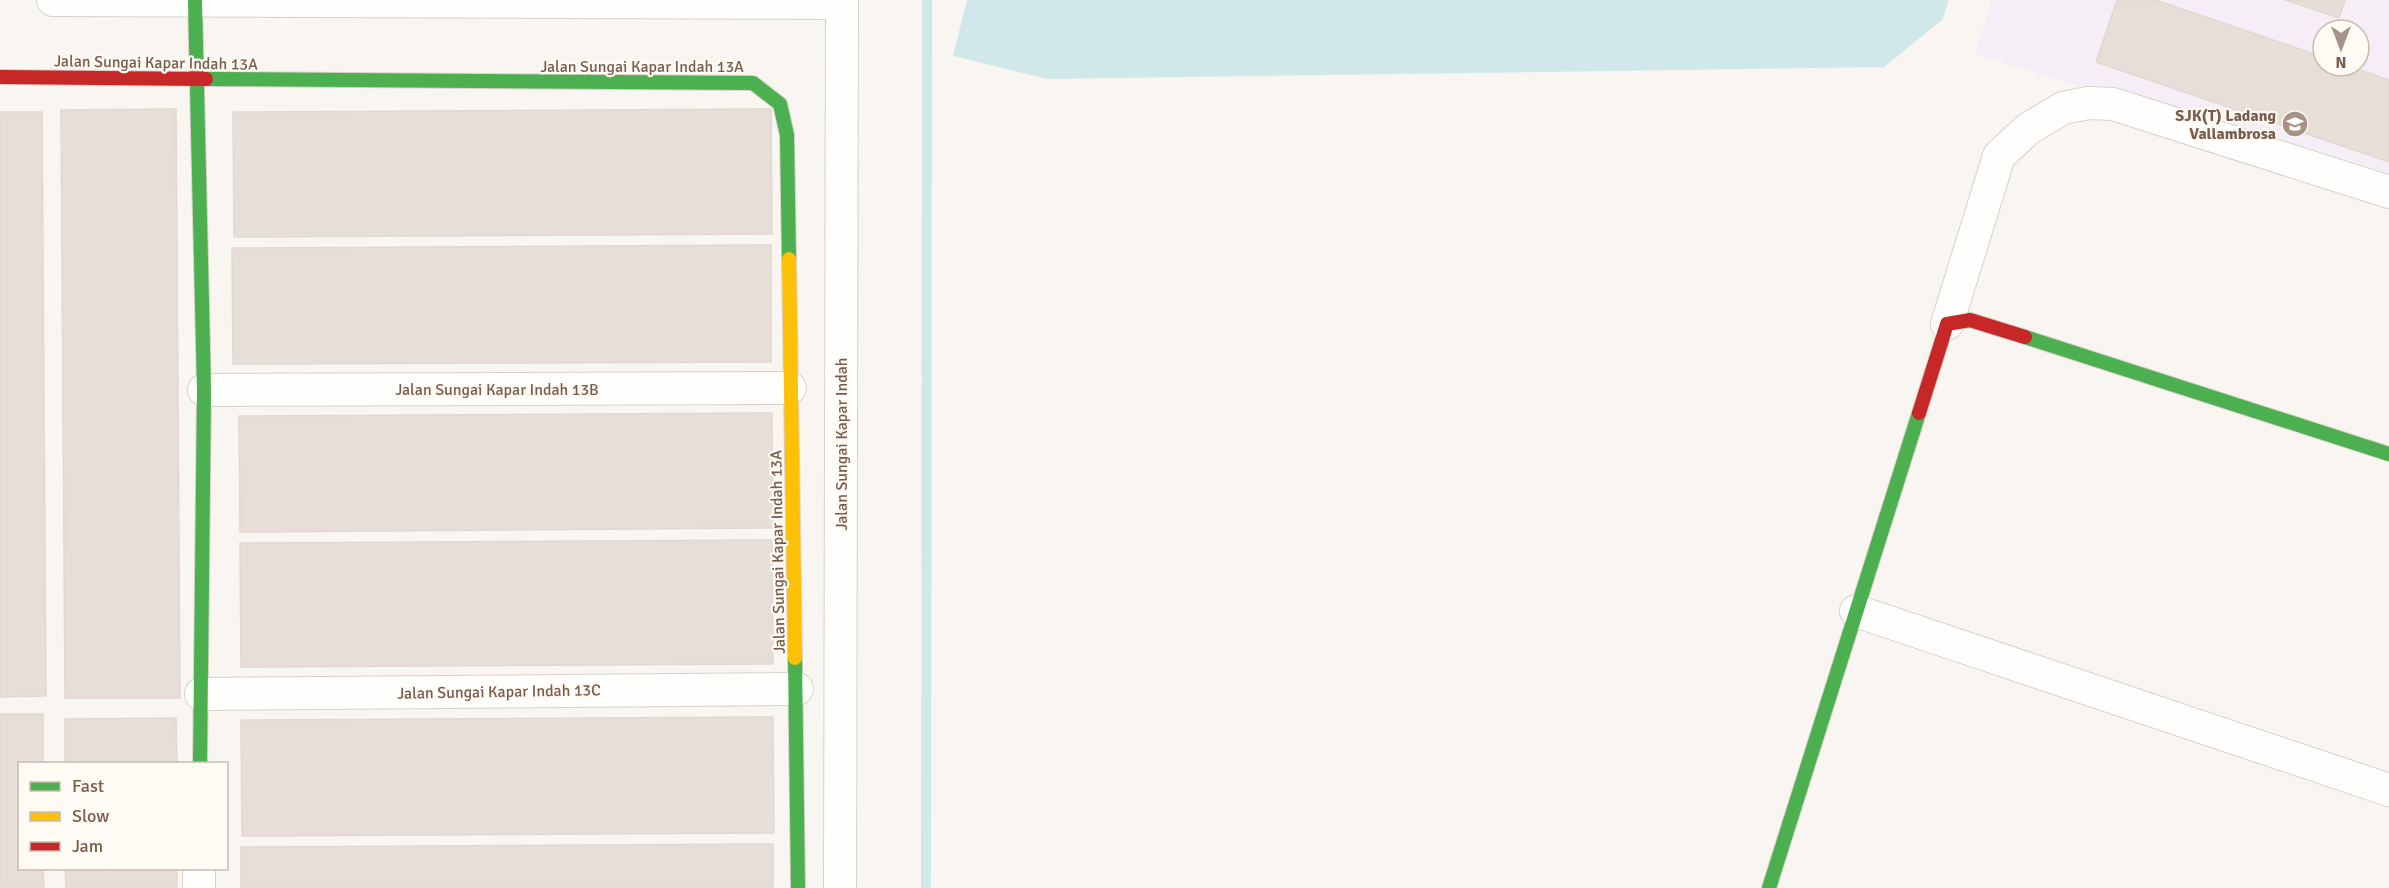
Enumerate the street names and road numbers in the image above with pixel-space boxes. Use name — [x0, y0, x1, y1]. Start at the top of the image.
street label: Jalan Sungai Kapar Indah 13A — [54, 51, 258, 75]
street label: Jalan Sungai Kapar Indah 13A — [540, 57, 744, 77]
street label: Jalan Sungai Kapar Indah — [832, 357, 852, 531]
street label: Jalan Sungai Kapar Indah 13B — [395, 380, 599, 400]
street label: Jalan Sungai Kapar Indah 13A — [766, 450, 790, 654]
street label: Jalan Sungai Kapar Indah 13C — [397, 680, 601, 704]

